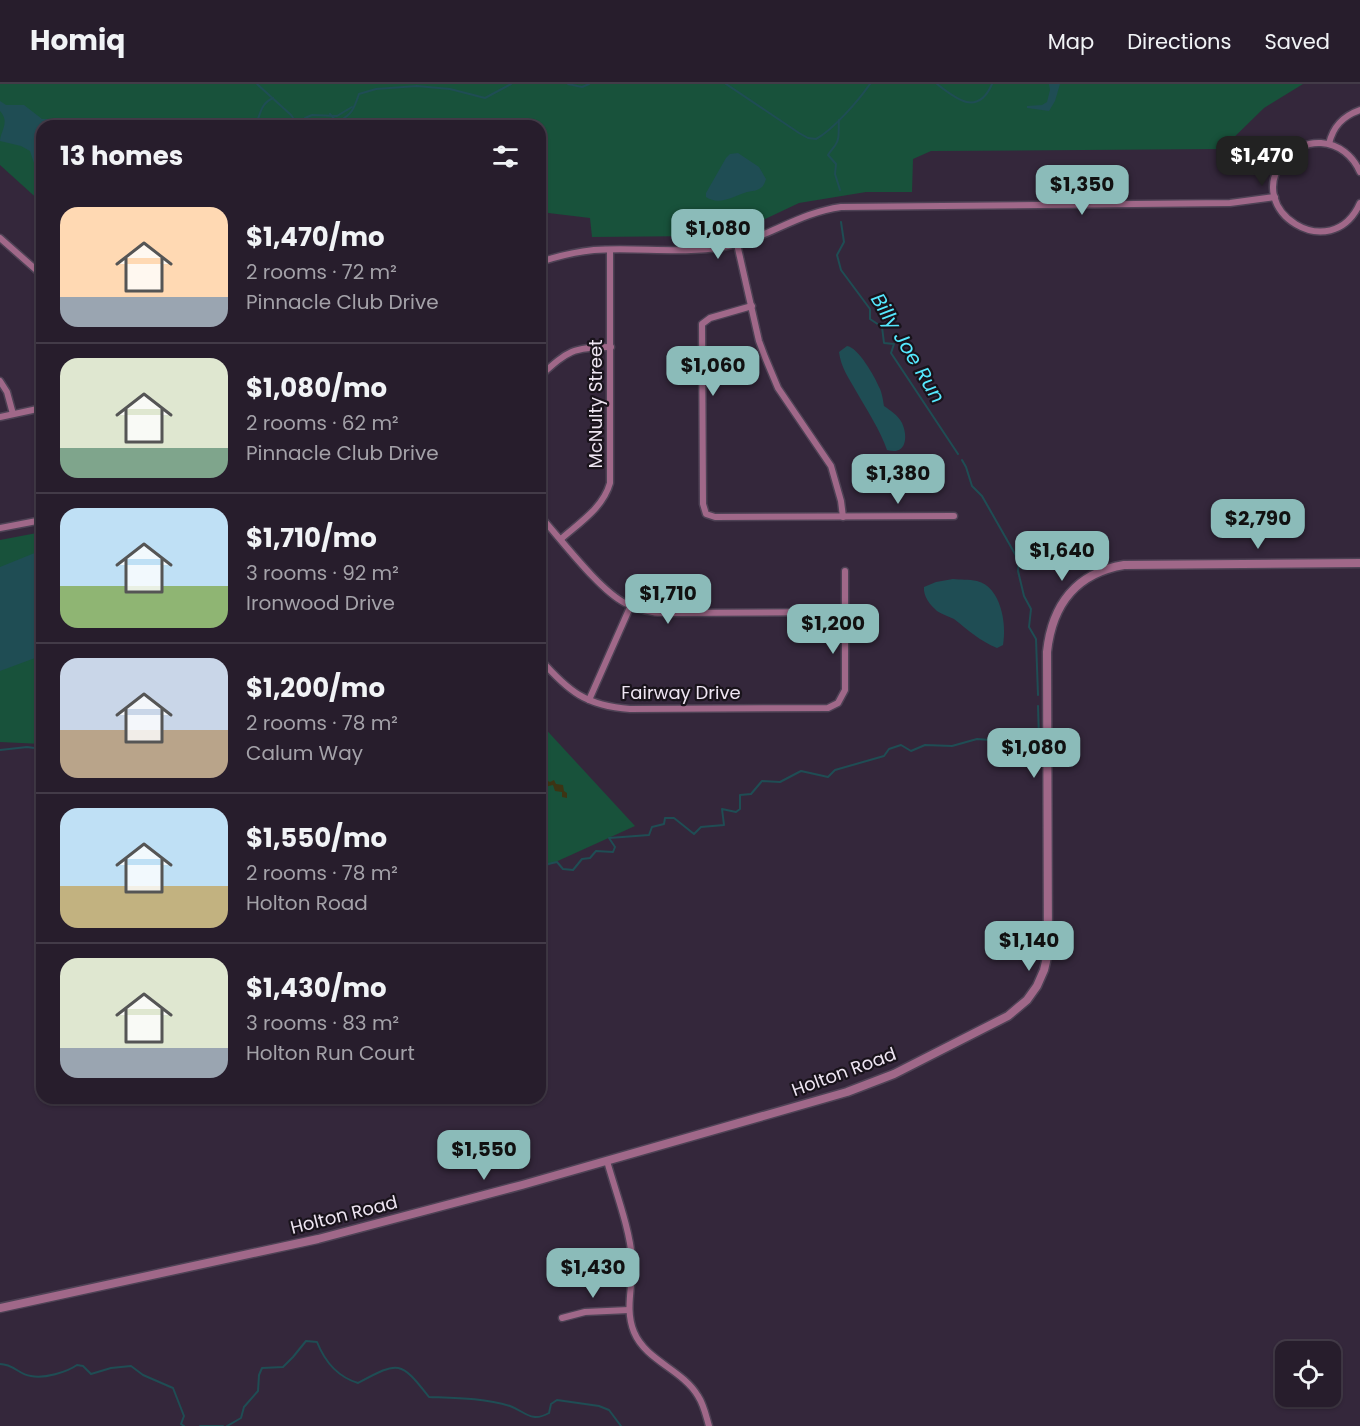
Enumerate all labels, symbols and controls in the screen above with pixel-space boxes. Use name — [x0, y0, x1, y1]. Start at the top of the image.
text: Homiq — [30, 21, 125, 60]
text: Map — [1048, 27, 1094, 56]
text: Directions — [1127, 27, 1231, 56]
text: Saved — [1264, 27, 1330, 56]
pin: $1,470 — [1213, 136, 1311, 187]
text: 13 homes — [60, 138, 183, 174]
icon: filters — [489, 140, 522, 173]
text: $1,470 — [1230, 141, 1294, 169]
pin: $1,350 — [1033, 165, 1131, 216]
text: $1,350 — [1050, 170, 1114, 198]
pin: $1,080 — [669, 209, 767, 260]
text: $1,080 — [685, 214, 751, 242]
text: $1,470/mo — [246, 219, 385, 255]
icon: home — [108, 231, 180, 303]
text: 2 rooms · 72 m² — [246, 258, 397, 286]
text: Pinnacle Club Drive — [246, 288, 439, 316]
water label: Billy Joe Run — [864, 288, 952, 408]
street label: McNulty Street — [583, 339, 608, 469]
pin: $1,060 — [664, 346, 762, 397]
text: $1,060 — [680, 351, 746, 379]
text: $1,080/mo — [246, 370, 387, 406]
icon: home — [108, 382, 180, 454]
text: 2 rooms · 62 m² — [246, 409, 399, 437]
text: Pinnacle Club Drive — [246, 439, 439, 467]
pin: $1,380 — [849, 454, 947, 505]
text: $1,380 — [866, 459, 930, 487]
pin: $2,790 — [1209, 499, 1307, 550]
text: $2,790 — [1225, 504, 1291, 532]
text: $1,710/mo — [246, 520, 377, 556]
pin: $1,640 — [1013, 531, 1111, 582]
icon: home — [108, 532, 180, 604]
text: $1,640 — [1029, 536, 1095, 564]
text: 3 rooms · 92 m² — [246, 559, 399, 587]
pin: $1,710 — [619, 574, 717, 625]
text: $1,710 — [639, 579, 697, 607]
text: Ironwood Drive — [246, 589, 395, 617]
pin: $1,200 — [784, 604, 882, 655]
text: $1,200 — [801, 609, 865, 637]
text: $1,200/mo — [246, 670, 385, 706]
street label: Fairway Drive — [621, 680, 741, 705]
icon: home — [108, 682, 180, 754]
text: 2 rooms · 78 m² — [246, 709, 398, 737]
pin: $1,080 — [985, 728, 1083, 779]
text: $1,080 — [1001, 733, 1067, 761]
text: Calum Way — [246, 739, 363, 767]
text: $1,550/mo — [246, 820, 387, 856]
icon: home — [108, 832, 180, 904]
text: 2 rooms · 78 m² — [246, 859, 398, 887]
text: Holton Road — [246, 889, 368, 917]
pin: $1,140 — [980, 921, 1078, 972]
text: $1,140 — [999, 926, 1059, 954]
text: $1,430/mo — [246, 970, 387, 1006]
icon: home — [108, 982, 180, 1054]
text: 3 rooms · 83 m² — [246, 1009, 399, 1037]
text: Holton Run Court — [246, 1039, 415, 1067]
street label: Holton Road — [788, 1041, 900, 1102]
pin: $1,550 — [435, 1130, 533, 1181]
text: $1,550 — [451, 1135, 517, 1163]
street label: Holton Road — [288, 1189, 400, 1240]
pin: $1,430 — [544, 1248, 642, 1299]
text: $1,430 — [560, 1253, 626, 1281]
map controls — [1275, 1341, 1341, 1407]
button: locate — [1275, 1341, 1341, 1407]

